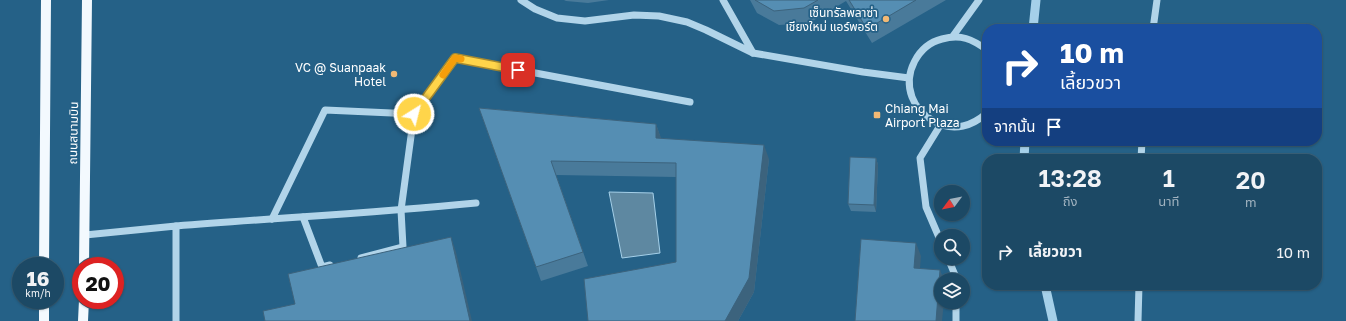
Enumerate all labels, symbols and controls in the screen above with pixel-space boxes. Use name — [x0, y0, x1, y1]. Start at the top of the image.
place label: เซ็นทรัลพลาซ่า เชียงใหม่ แอร์พอร์ต — [785, 5, 878, 34]
marker: เซ็นทรัลพลาซ่า เชียงใหม่ แอร์พอร์ต — [881, 14, 891, 24]
text: 10 m — [1060, 36, 1124, 69]
icon: right — [994, 40, 1046, 92]
pin — [501, 53, 535, 87]
icon: arrive — [507, 59, 529, 81]
place label: VC @ Suanpaak Hotel — [295, 60, 386, 89]
marker: VC @ Suanpaak Hotel — [389, 69, 399, 79]
text: เลี้ยวขวา — [1060, 71, 1121, 93]
position arrow — [393, 93, 435, 135]
street label: ถนนสนามบิน — [65, 101, 81, 165]
place label: Chiang Mai Airport Plaza — [885, 101, 960, 130]
marker: Chiang Mai Airport Plaza — [872, 110, 882, 120]
icon: arrive — [1043, 116, 1065, 138]
text: จากนั้น — [994, 117, 1035, 135]
text: 13:28 — [1038, 163, 1102, 192]
text: 1 — [1163, 163, 1175, 192]
text: 20 — [1236, 165, 1266, 194]
north arrow — [934, 185, 970, 221]
map controls — [934, 185, 970, 309]
text: ถึง — [1063, 193, 1078, 209]
text: นาที — [1158, 193, 1179, 209]
text: m — [1245, 194, 1256, 210]
button: search — [934, 229, 970, 265]
icon: right — [994, 241, 1016, 263]
text: เลี้ยวขวา — [1028, 242, 1082, 260]
text: 10 m — [1276, 243, 1310, 261]
speed limit sign: 20 — [72, 257, 124, 309]
text: 16 — [26, 266, 49, 290]
button: layers — [934, 273, 970, 309]
text: km/h — [25, 287, 51, 299]

